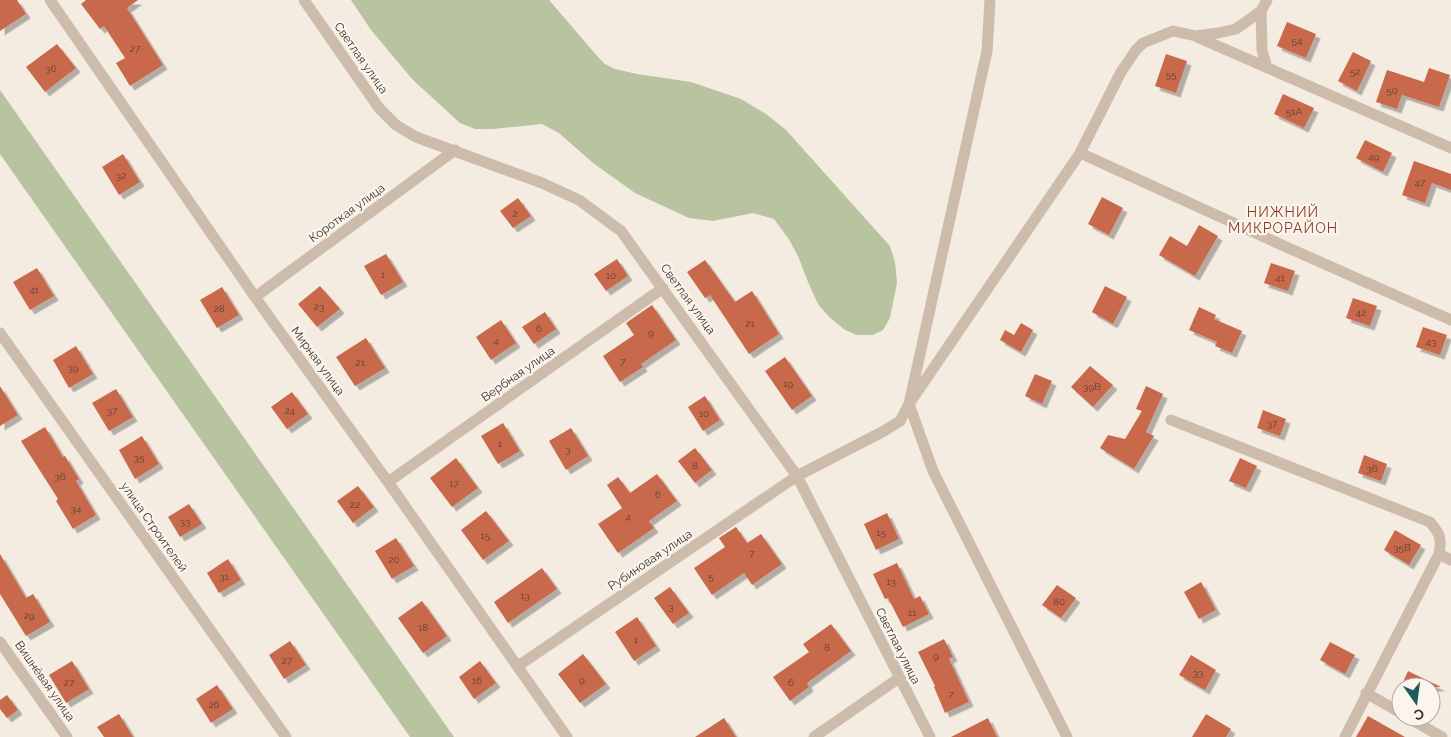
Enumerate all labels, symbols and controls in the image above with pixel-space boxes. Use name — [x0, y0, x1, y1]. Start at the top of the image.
street label: Светлая улица — [331, 20, 391, 96]
house number: 54 — [1292, 35, 1303, 46]
house number: 27 — [130, 43, 141, 54]
house number: 36 — [45, 63, 57, 74]
house number: 52 — [1350, 66, 1360, 77]
house number: 55 — [1166, 69, 1177, 80]
house number: 50 — [1386, 85, 1398, 96]
house number: 51А — [1286, 106, 1302, 117]
house number: 49 — [1368, 151, 1380, 162]
house number: 32 — [116, 170, 126, 181]
house number: 47 — [1415, 177, 1426, 188]
street label: Короткая улица — [306, 181, 388, 245]
district label: НИЖНИЙ МИКРОРАЙОН — [1228, 203, 1338, 236]
house number: 2 — [512, 208, 518, 219]
street label: Светлая улица — [658, 261, 718, 337]
house number: 1 — [381, 269, 386, 280]
house number: 10 — [606, 270, 616, 281]
house number: 41 — [1275, 272, 1286, 283]
house number: 41 — [29, 284, 40, 295]
house number: 23 — [314, 301, 324, 312]
house number: 28 — [213, 303, 225, 314]
house number: 42 — [1356, 307, 1366, 318]
house number: 21 — [745, 318, 755, 329]
house number: 6 — [536, 323, 542, 334]
street label: Мирная улица — [288, 324, 348, 398]
house number: 9 — [648, 327, 654, 338]
house number: 4 — [493, 335, 499, 346]
house number: 43 — [1426, 336, 1436, 347]
street label: Вербная улица — [479, 344, 557, 404]
house number: 7 — [620, 356, 626, 367]
house number: 21 — [355, 357, 365, 368]
house number: 39 — [67, 362, 79, 373]
house number: 19 — [783, 378, 793, 389]
house number: 39В — [1083, 381, 1101, 392]
house number: 37 — [107, 405, 118, 416]
house number: 24 — [285, 405, 296, 416]
house number: 10 — [699, 408, 709, 419]
house number: 37 — [1267, 418, 1278, 429]
house number: 1 — [498, 438, 503, 449]
house number: 3 — [565, 444, 571, 455]
house number: 35 — [134, 452, 145, 463]
house number: 8 — [692, 460, 698, 471]
house number: 36 — [1366, 463, 1378, 474]
house number: 36 — [54, 471, 66, 482]
house number: 17 — [449, 478, 459, 489]
street label: улица Строителей — [118, 479, 190, 575]
house number: 6 — [655, 489, 661, 500]
house number: 22 — [350, 499, 360, 510]
house number: 34 — [71, 503, 82, 514]
house number: 4 — [625, 511, 631, 522]
house number: 33 — [180, 516, 190, 527]
street label: Рубиновая улица — [605, 527, 695, 593]
house number: 15 — [876, 527, 886, 538]
house number: 15 — [480, 530, 490, 541]
house number: 35В — [1393, 542, 1411, 553]
house number: 7 — [749, 548, 755, 559]
house number: 20 — [388, 554, 400, 565]
house number: 31 — [219, 571, 230, 582]
house number: 5 — [708, 571, 714, 582]
house number: 13 — [886, 576, 896, 587]
house number: 13 — [520, 590, 530, 601]
house number: 80 — [1053, 596, 1065, 607]
house number: 3 — [668, 601, 674, 612]
street label: Светлая улица — [873, 606, 923, 686]
house number: 11 — [908, 607, 917, 618]
house number: 29 — [23, 610, 35, 621]
house number: 18 — [418, 622, 428, 633]
house number: 1 — [634, 634, 639, 645]
street label: Вишнёвая улица — [12, 638, 78, 724]
house number: 8 — [824, 642, 830, 653]
house number: 9 — [933, 650, 939, 661]
house number: 27 — [282, 655, 293, 666]
house number: 33 — [1193, 667, 1203, 678]
house number: 9 — [579, 674, 585, 685]
house number: 16 — [472, 675, 482, 686]
house number: 27 — [64, 677, 75, 688]
house number: 6 — [788, 677, 794, 688]
north arrow — [1391, 677, 1441, 727]
house number: 7 — [948, 689, 954, 700]
house number: 26 — [208, 699, 220, 710]
text: С — [1412, 706, 1426, 724]

